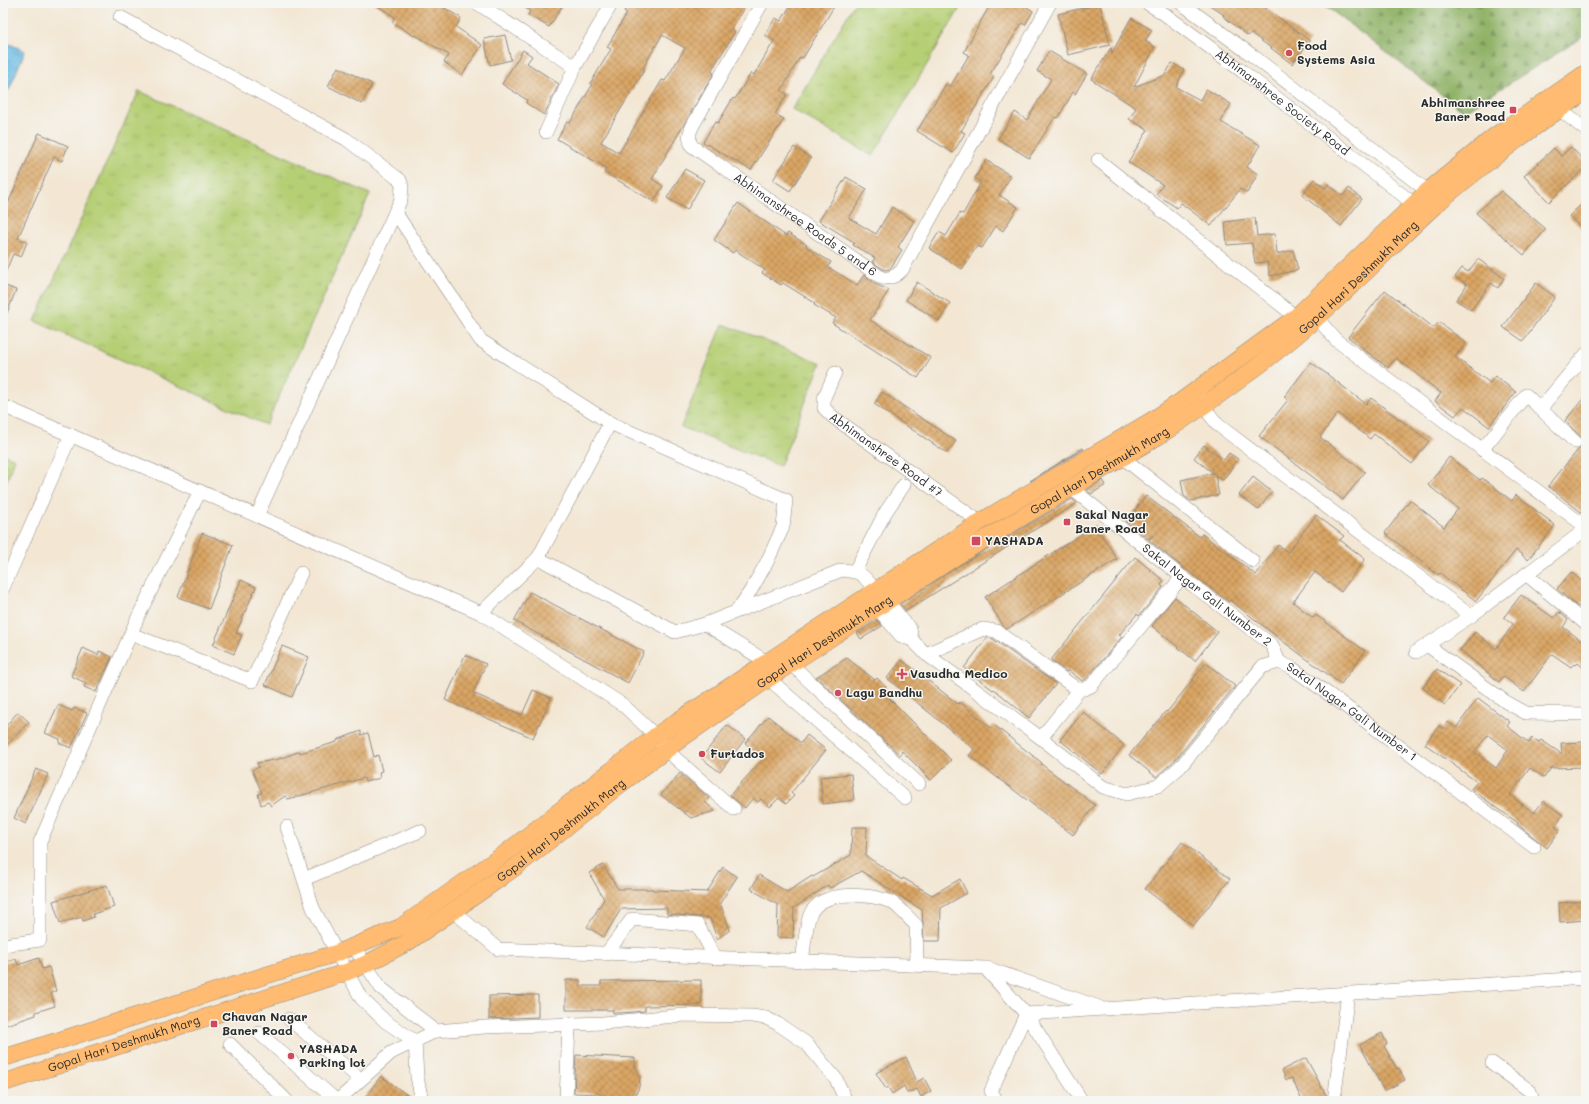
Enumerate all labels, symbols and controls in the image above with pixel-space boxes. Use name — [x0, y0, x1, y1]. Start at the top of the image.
place label: Food Systems Asia — [1297, 37, 1375, 67]
street label: Abhimanshree Society Road — [1213, 45, 1354, 158]
marker: Food Systems Asia — [1284, 48, 1294, 58]
place label: Abhimanshree Baner Road — [1421, 94, 1505, 124]
marker: Abhimanshree Baner Road — [1508, 105, 1518, 115]
street label: Abhimanshree Roads 5 and 6 — [731, 168, 880, 279]
street label: Gopal Hari Deshmukh Marg — [1294, 216, 1421, 337]
street label: Abhimanshree Road #7 — [827, 408, 946, 500]
street label: Gopal Hari Deshmukh Marg — [1027, 422, 1171, 518]
place label: Sakal Nagar Baner Road — [1075, 506, 1149, 536]
marker: Sakal Nagar Baner Road — [1062, 517, 1072, 527]
place label: YASHADA — [985, 532, 1044, 548]
marker: YASHADA — [970, 535, 982, 547]
street label: Sakal Nagar Gali Number 2 — [1139, 539, 1275, 649]
street label: Gopal Hari Deshmukh Marg — [753, 591, 895, 691]
street label: Sakal Nagar Gali Number 1 — [1284, 658, 1421, 764]
place label: Vasudha Medico — [910, 665, 1007, 681]
marker: Vasudha Medico — [897, 669, 907, 679]
place label: Lagu Bandhu — [846, 684, 923, 700]
marker: Lagu Bandhu — [833, 688, 843, 698]
place label: Furtados — [710, 745, 764, 761]
marker: Furtados — [697, 749, 707, 759]
street label: Gopal Hari Deshmukh Marg — [493, 774, 628, 885]
place label: Chavan Nagar Baner Road — [222, 1008, 308, 1038]
street label: Gopal Hari Deshmukh Marg — [45, 1011, 202, 1075]
marker: Chavan Nagar Baner Road — [209, 1019, 219, 1029]
place label: YASHADA Parking lot — [299, 1040, 366, 1070]
marker: YASHADA Parking lot — [286, 1051, 296, 1061]

